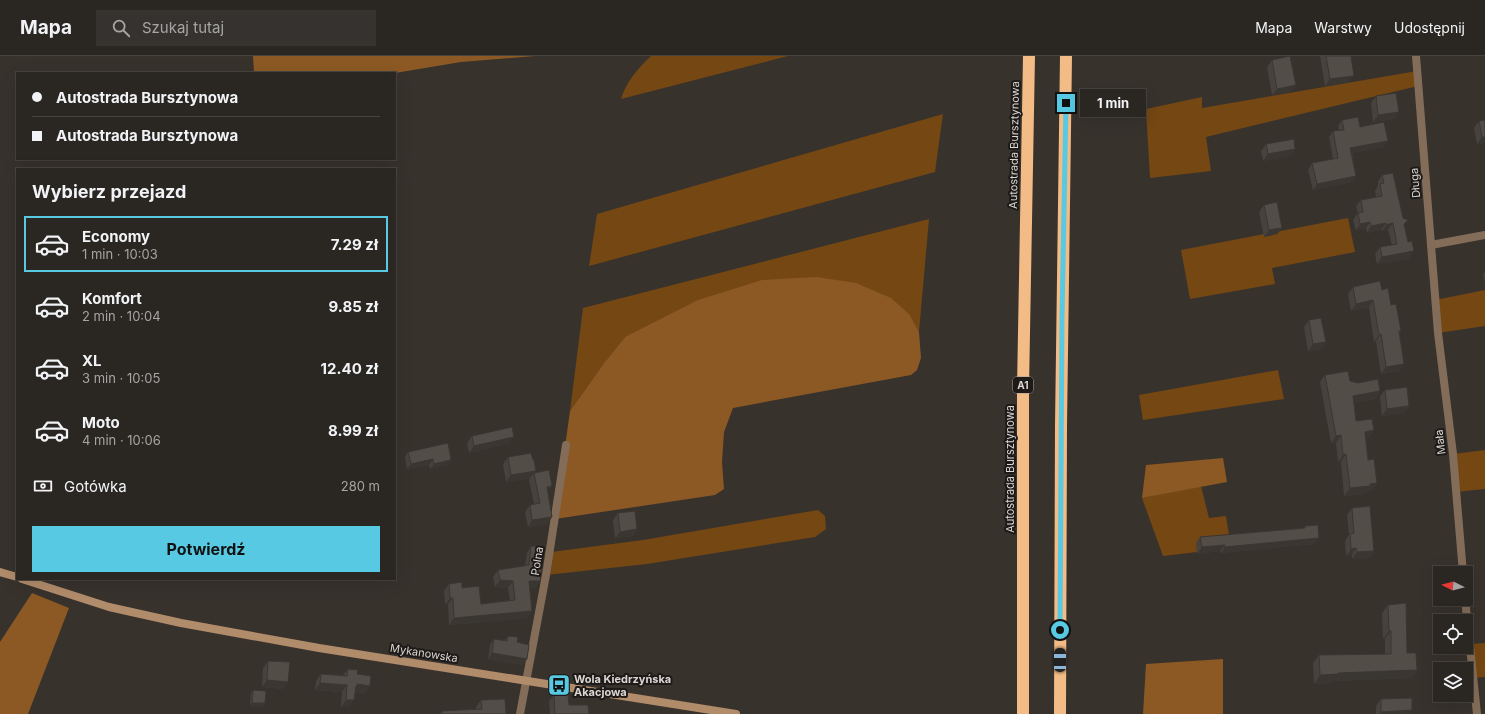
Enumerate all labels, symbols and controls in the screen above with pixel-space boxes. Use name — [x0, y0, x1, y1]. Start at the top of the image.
search box — [96, 10, 376, 46]
text: Mapa — [20, 16, 72, 39]
icon: search — [110, 17, 132, 39]
text: Szukaj tutaj — [142, 18, 224, 37]
text: Mapa — [1255, 19, 1292, 36]
text: Warstwy — [1314, 19, 1372, 36]
text: Udostępnij — [1394, 19, 1465, 36]
street label: Autostrada Bursztynowa — [1006, 81, 1022, 209]
text: Autostrada Bursztynowa — [56, 88, 238, 107]
callout: 1 min — [1080, 89, 1146, 117]
route end — [1057, 94, 1075, 112]
text: 1 min — [1097, 95, 1129, 111]
text: Autostrada Bursztynowa — [56, 126, 238, 145]
street label: Długa — [1407, 167, 1423, 199]
text: Wybierz przejazd — [32, 181, 186, 202]
icon: car — [34, 226, 70, 262]
text: Economy — [82, 227, 150, 246]
text: 7.29 zł — [331, 235, 378, 254]
text: 1 min · 10:03 — [82, 246, 158, 262]
icon: car — [34, 288, 70, 324]
text: Komfort — [82, 289, 142, 308]
text: 9.85 zł — [329, 297, 378, 316]
text: 2 min · 10:04 — [82, 308, 161, 324]
icon: car — [34, 350, 70, 386]
text: XL — [82, 351, 102, 370]
text: 12.40 zł — [321, 359, 378, 378]
text: 3 min · 10:05 — [82, 370, 160, 386]
road number: A1 — [1013, 377, 1033, 393]
street label: Autostrada Bursztynowa — [1003, 405, 1017, 533]
icon: car — [34, 412, 70, 448]
text: Moto — [82, 413, 120, 432]
text: 8.99 zł — [328, 421, 378, 440]
street label: Mała — [1432, 429, 1448, 455]
text: 4 min · 10:06 — [82, 432, 161, 448]
icon: cash — [32, 475, 54, 497]
text: Gotówka — [64, 477, 127, 496]
text: 280 m — [341, 478, 380, 494]
button: Potwierdź — [32, 526, 380, 572]
street label: Polna — [528, 546, 546, 576]
north arrow — [1433, 566, 1473, 606]
map controls — [1433, 566, 1473, 702]
button: locate — [1433, 614, 1473, 654]
route start — [1051, 621, 1069, 639]
street label: Mykanowska — [389, 641, 459, 665]
car — [1054, 648, 1066, 672]
button: layers — [1433, 662, 1473, 702]
bus stop icon: Wola Kiedrzyńska Akacjowa — [546, 672, 572, 698]
place label: Wola Kiedrzyńska Akacjowa — [574, 672, 671, 699]

